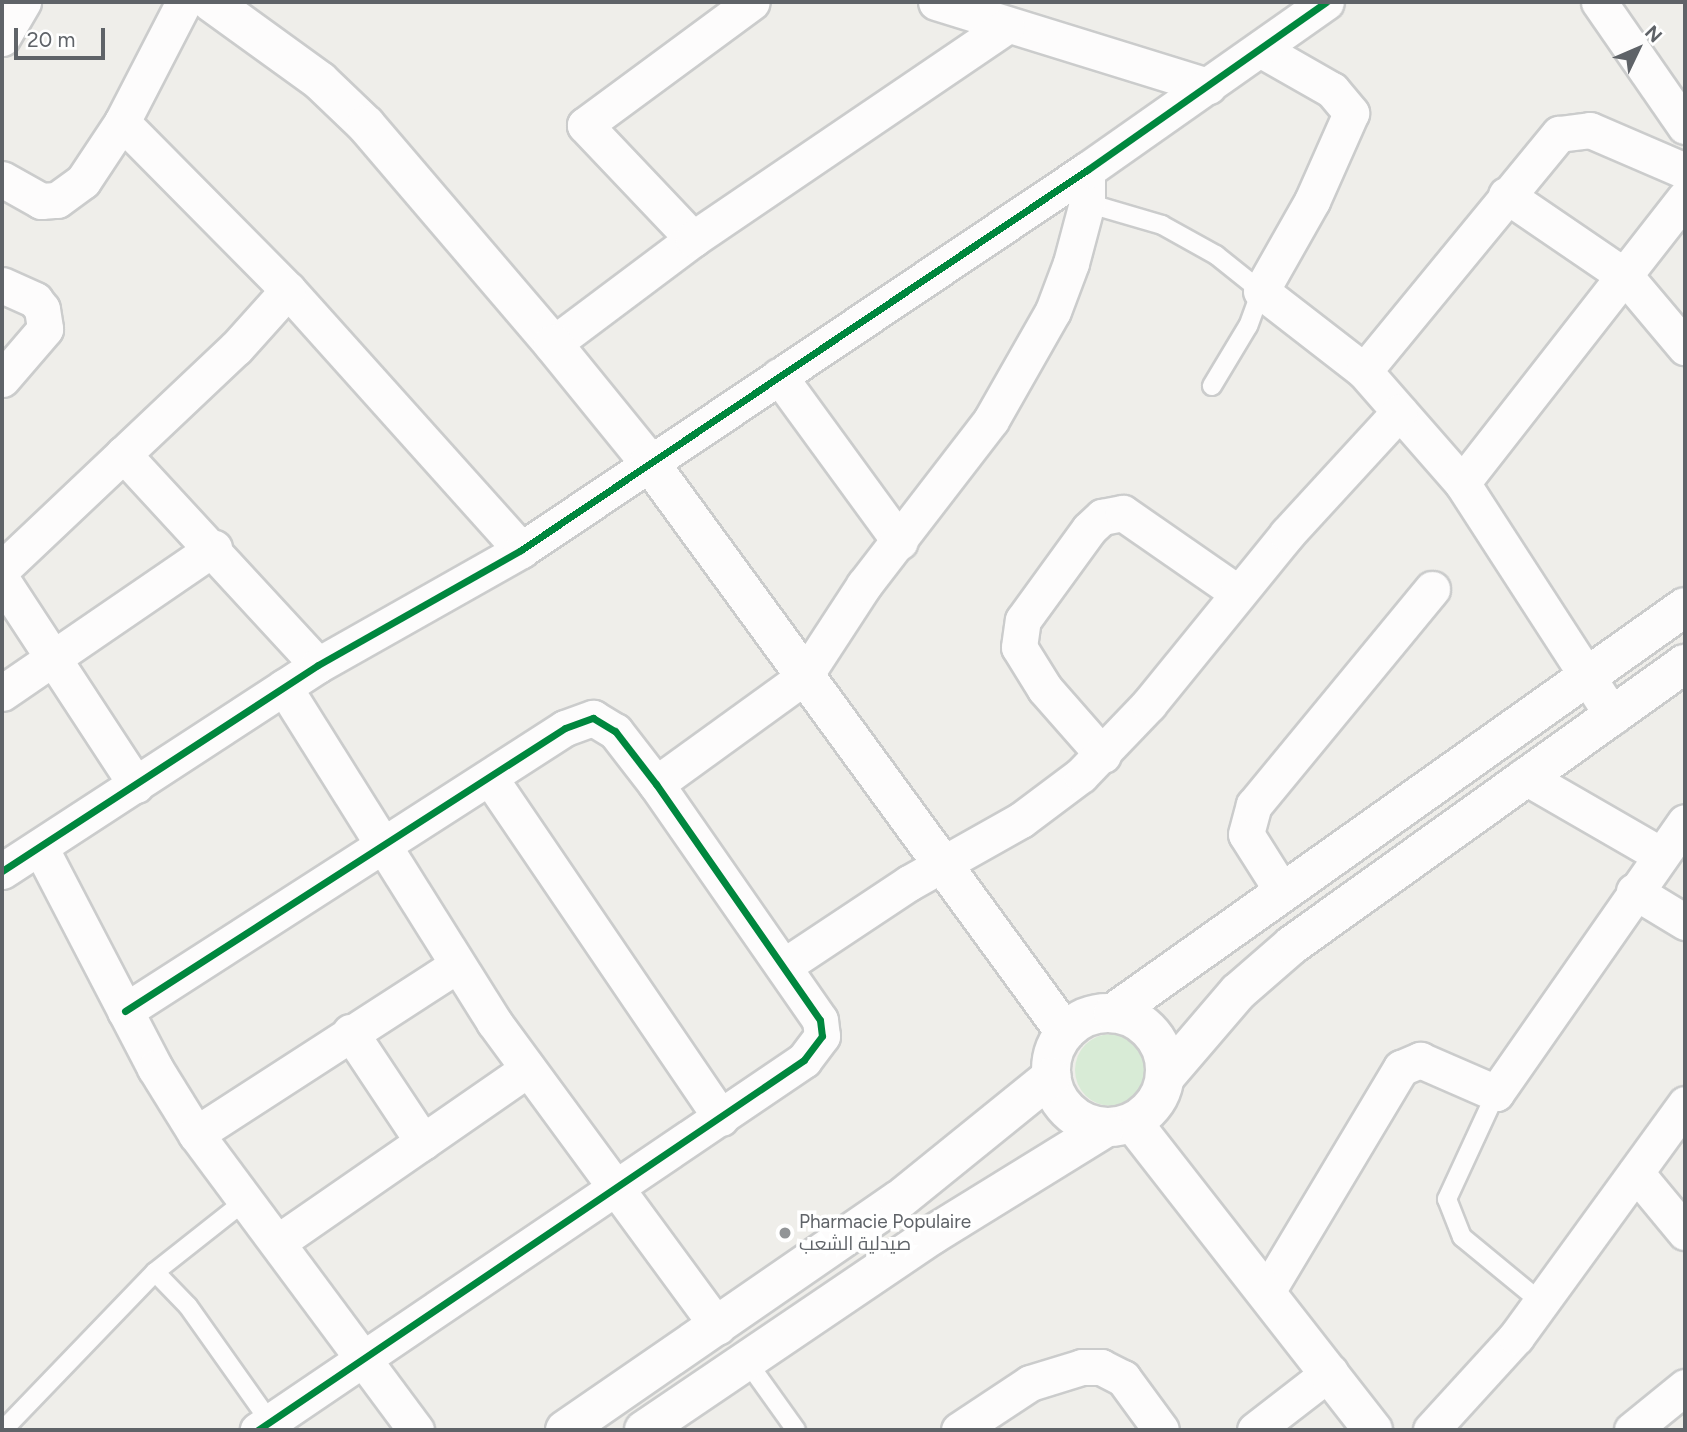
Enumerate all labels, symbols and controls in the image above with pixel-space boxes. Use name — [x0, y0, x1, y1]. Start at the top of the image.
scale bar — [18, 14, 108, 58]
north arrow — [1603, 14, 1673, 84]
text: N — [1640, 21, 1667, 47]
text: 20 m — [27, 27, 75, 52]
place label: Pharmacie Populaire صيدلية الشعب — [799, 1211, 971, 1255]
marker: Pharmacie Populaire صيدلية الشعب — [777, 1225, 793, 1241]

